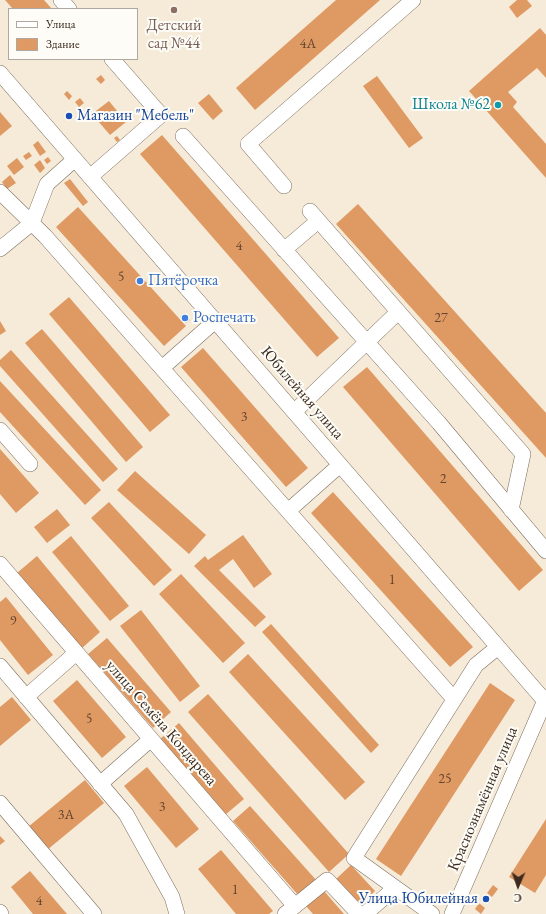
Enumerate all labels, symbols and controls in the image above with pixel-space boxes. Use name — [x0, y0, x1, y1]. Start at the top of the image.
marker: Детский сад №44 — [169, 5, 179, 15]
legend — [8, 8, 138, 60]
text: Улица — [46, 16, 76, 32]
place label: Детский сад №44 — [147, 16, 201, 54]
text: Здание — [46, 36, 80, 52]
house number: 4А — [300, 36, 316, 52]
place label: Школа №62 — [412, 95, 490, 115]
marker: Школа №62 — [493, 100, 503, 110]
place label: Магазин "Мебель" — [77, 106, 194, 126]
marker: Магазин "Мебель" — [64, 111, 74, 121]
house number: 4 — [236, 238, 242, 254]
house number: 5 — [118, 269, 124, 285]
place label: Пятёрочка — [148, 271, 218, 291]
marker: Пятёрочка — [135, 276, 145, 286]
place label: Роспечать — [193, 308, 256, 328]
house number: 27 — [434, 310, 448, 326]
marker: Роспечать — [180, 313, 190, 323]
street label: Юбилейная улица — [256, 342, 348, 444]
house number: 3 — [241, 409, 247, 425]
house number: 2 — [440, 471, 446, 487]
house number: 1 — [389, 572, 395, 588]
house number: 9 — [10, 613, 16, 629]
street label: улица Семёна Кондарева — [101, 656, 221, 790]
house number: 5 — [86, 711, 92, 727]
street label: Краснознамённая улица — [444, 724, 522, 874]
house number: 25 — [438, 771, 452, 787]
house number: 3 — [159, 799, 165, 815]
house number: 3А — [58, 807, 74, 823]
north arrow — [498, 866, 538, 906]
house number: 1 — [232, 882, 238, 898]
place label: Улица Юбилейная — [359, 889, 478, 909]
text: С — [513, 891, 522, 905]
house number: 4 — [36, 893, 42, 909]
marker: Улица Юбилейная — [481, 894, 491, 904]

